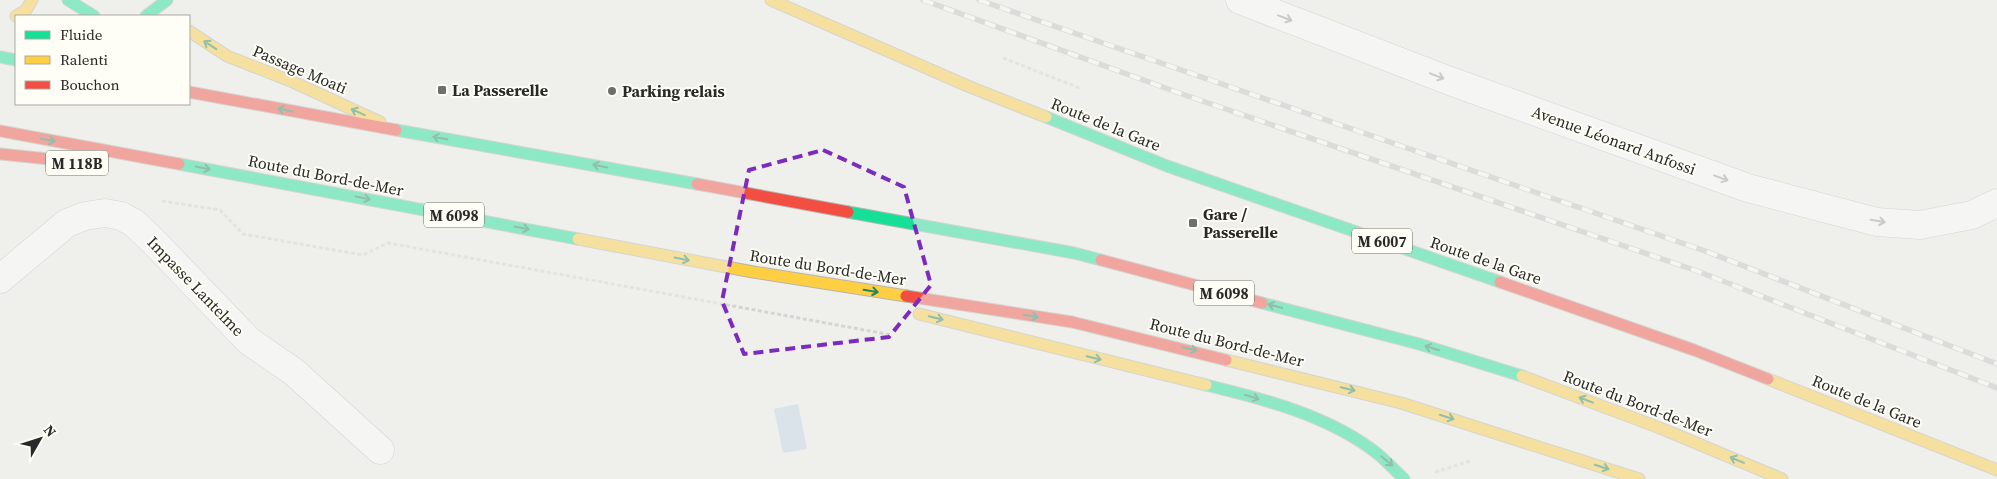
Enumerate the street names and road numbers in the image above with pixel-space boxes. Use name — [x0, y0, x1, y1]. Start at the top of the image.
street label: Passage Moati — [249, 39, 351, 99]
street label: Route de la Gare — [1048, 92, 1164, 156]
street label: Avenue Léonard Anfossi — [1529, 100, 1699, 180]
street label: Route du Bord-de-Mer — [246, 149, 406, 201]
road number: M 118B — [46, 150, 108, 176]
road number: M 6098 — [424, 202, 484, 228]
road number: M 6007 — [1352, 228, 1412, 254]
street label: Impasse Lantelme — [143, 231, 249, 341]
street label: Route de la Gare — [1427, 231, 1545, 289]
street label: Route du Bord-de-Mer — [748, 244, 908, 290]
road number: M 6098 — [1194, 280, 1254, 306]
street label: Route du Bord-de-Mer — [1148, 312, 1307, 372]
street label: Route du Bord-de-Mer — [1560, 364, 1716, 442]
street label: Route de la Gare — [1809, 369, 1925, 433]

